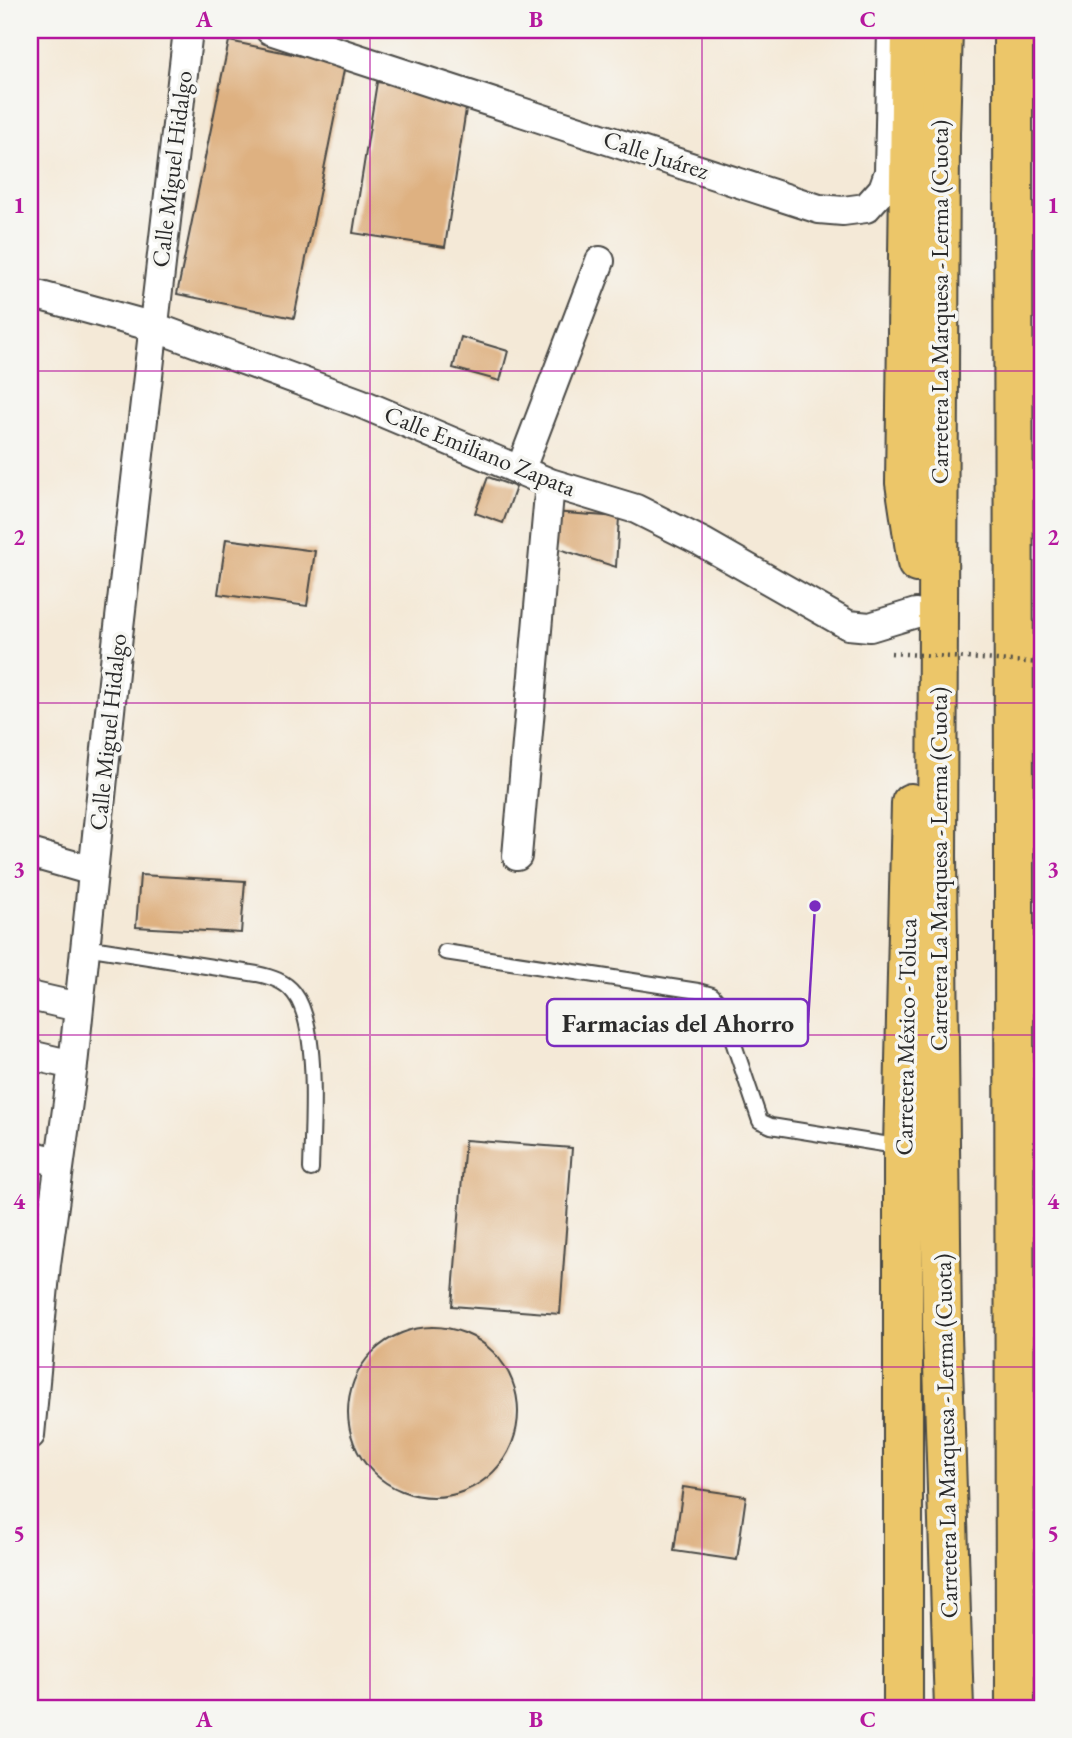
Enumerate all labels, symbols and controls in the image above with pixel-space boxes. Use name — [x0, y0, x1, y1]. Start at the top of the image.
text: A — [195, 4, 213, 34]
text: B — [529, 4, 543, 34]
text: C — [860, 4, 876, 34]
street label: Calle Miguel Hidalgo — [144, 69, 199, 269]
street label: Carretera La Marquesa - Lerma (Cuota) — [924, 120, 955, 484]
street label: Calle Juárez — [599, 123, 713, 186]
text: 1 — [13, 190, 25, 220]
text: 1 — [1047, 190, 1059, 220]
street label: Calle Emiliano Zapata — [380, 398, 581, 503]
text: 2 — [13, 522, 25, 552]
text: 2 — [1047, 522, 1059, 552]
street label: Calle Miguel Hidalgo — [82, 632, 133, 832]
street label: Carretera La Marquesa - Lerma (Cuota) — [923, 687, 954, 1051]
text: 3 — [13, 854, 25, 884]
text: 3 — [1047, 854, 1059, 884]
street label: Carretera México - Toluca — [888, 918, 923, 1156]
callout: Farmacias del Ahorro — [547, 999, 808, 1046]
text: Farmacias del Ahorro — [562, 1006, 794, 1040]
text: 4 — [13, 1186, 26, 1216]
text: 4 — [1047, 1186, 1060, 1216]
street label: Carretera La Marquesa - Lerma (Cuota) — [927, 1253, 964, 1619]
text: 5 — [13, 1518, 25, 1548]
text: 5 — [1047, 1518, 1059, 1548]
text: A — [195, 1704, 213, 1734]
text: B — [529, 1704, 543, 1734]
text: C — [860, 1704, 876, 1734]

